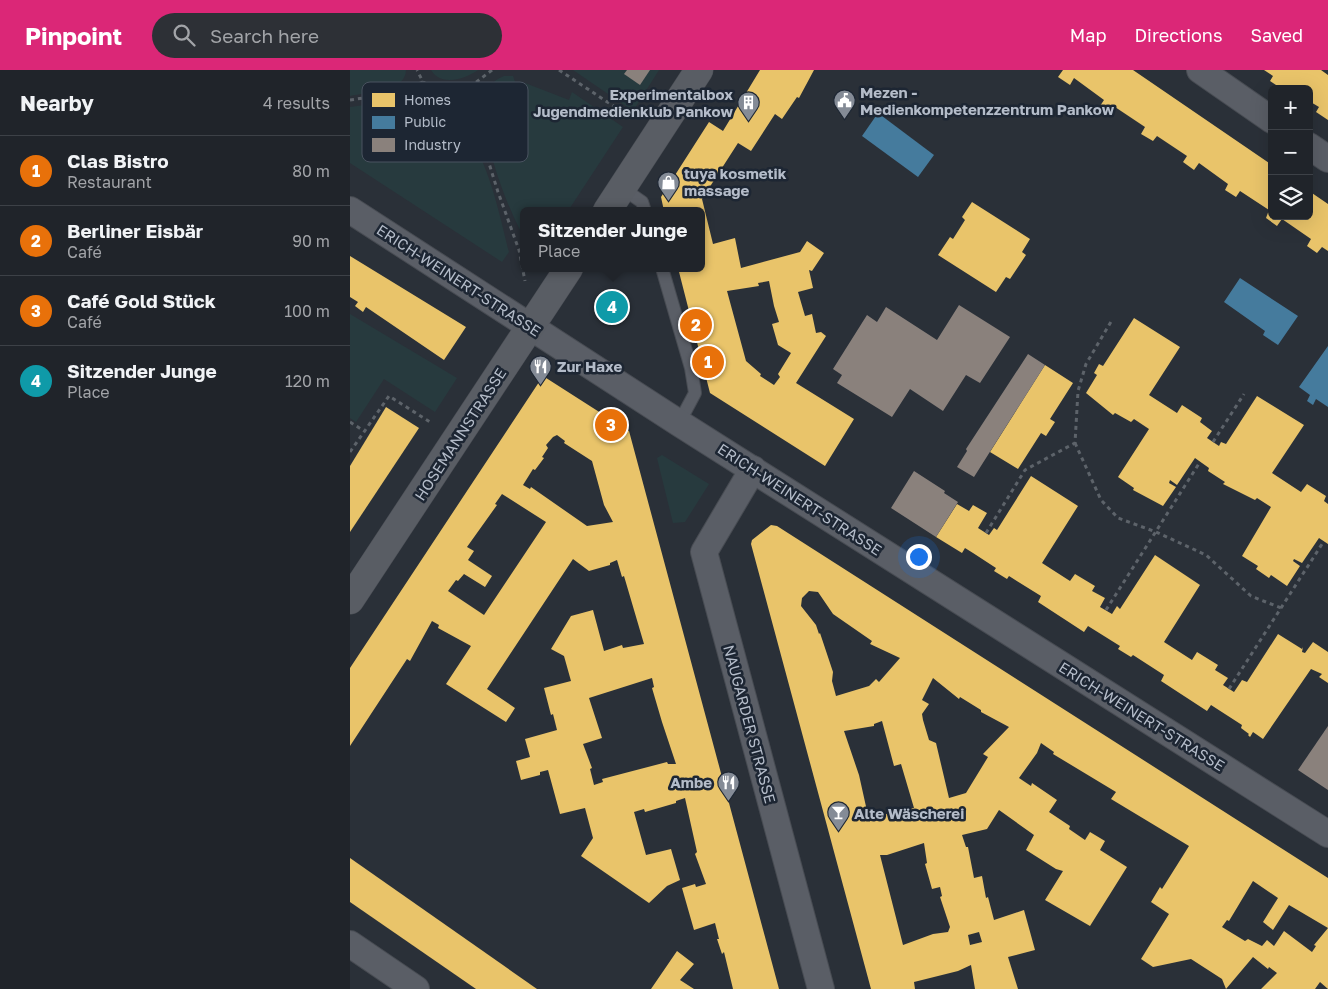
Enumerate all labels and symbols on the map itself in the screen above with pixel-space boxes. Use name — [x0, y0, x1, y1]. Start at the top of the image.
legend — [362, 82, 528, 162]
place label: Mezen - Medienkompetenzzentrum Pankow — [860, 83, 1115, 118]
place label: Experimentalbox Jugendmedienklub Pankow — [533, 85, 734, 120]
public building icon: Mezen - Medienkompetenzzentrum Pankow — [832, 89, 856, 120]
text: Homes — [404, 91, 451, 108]
building icon: Experimentalbox Jugendmedienklub Pankow — [737, 91, 761, 122]
text: Public — [404, 113, 446, 130]
text: Industry — [404, 136, 461, 153]
place label: tuya kosmetik massage — [684, 164, 787, 199]
shop icon: tuya kosmetik massage — [656, 170, 680, 201]
street label: ERICH-WEINERT-STRASSE — [374, 220, 544, 340]
pin: 4 — [596, 288, 628, 326]
pin: 2 — [680, 306, 712, 344]
pin: 1 — [692, 343, 724, 381]
restaurant icon: Zur Haxe — [529, 354, 553, 385]
place label: Zur Haxe — [557, 357, 622, 375]
street label: HOSEMANNSTRASSE — [410, 364, 510, 504]
pin: 3 — [595, 406, 627, 444]
street label: ERICH-WEINERT-STRASSE — [715, 439, 885, 559]
your location — [906, 544, 932, 570]
street label: NAUGARDER STRASSE — [720, 643, 780, 805]
street label: ERICH-WEINERT-STRASSE — [1056, 657, 1228, 775]
restaurant icon: Ambe — [716, 770, 740, 801]
place label: Ambe — [670, 773, 712, 791]
bar icon: Alte Wäscherei — [826, 801, 850, 832]
place label: Alte Wäscherei — [854, 804, 964, 822]

